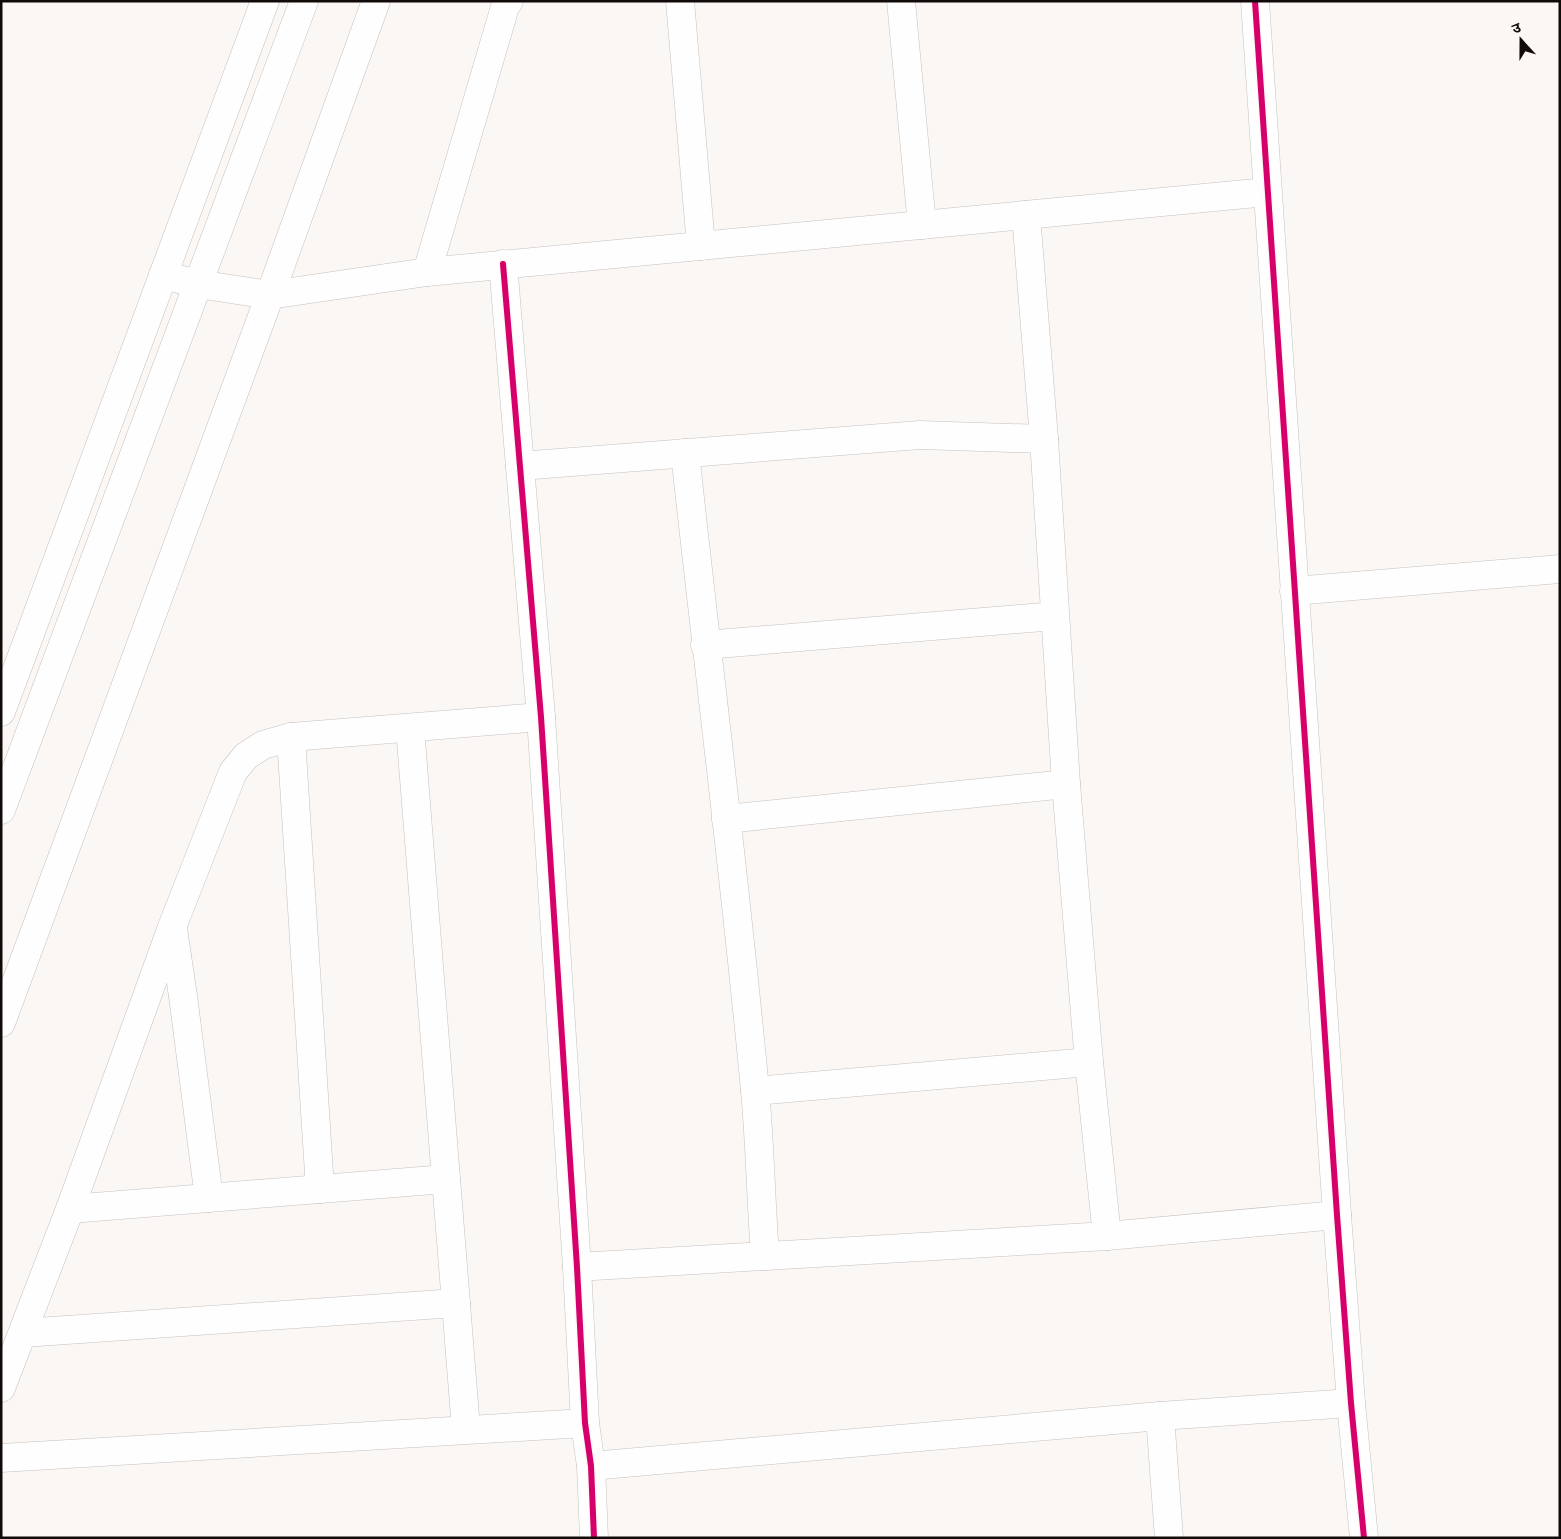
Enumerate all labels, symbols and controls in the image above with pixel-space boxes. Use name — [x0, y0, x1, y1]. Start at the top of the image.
north arrow — [1496, 15, 1546, 65]
text: उ — [1510, 19, 1524, 37]

